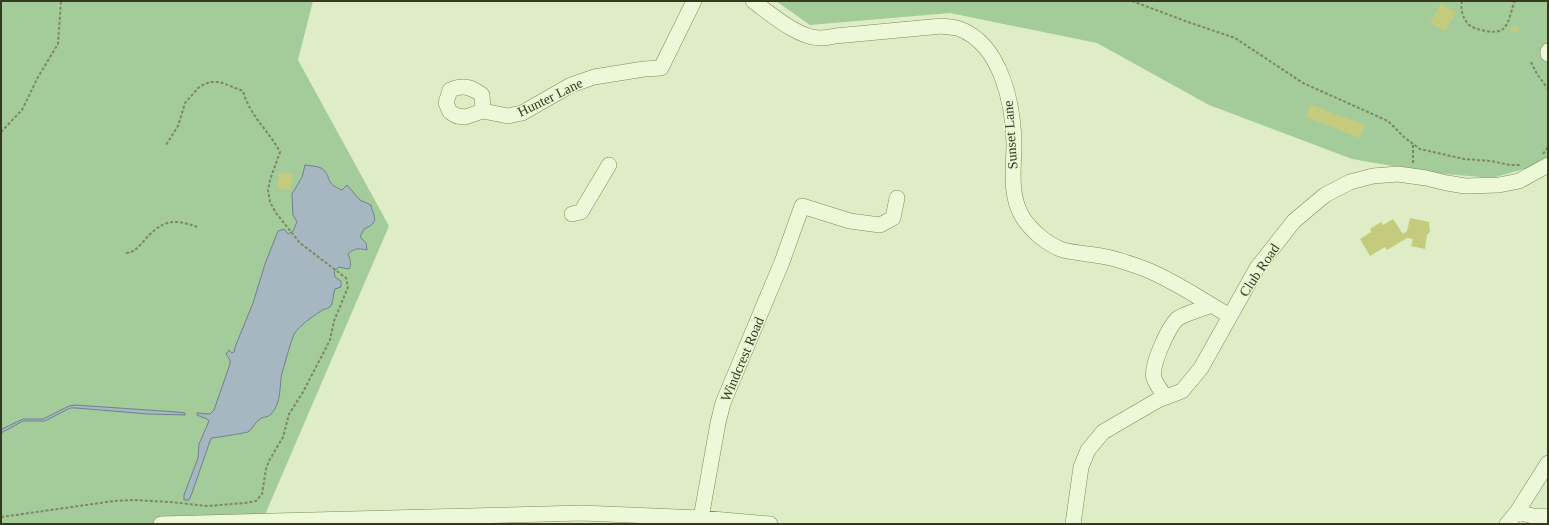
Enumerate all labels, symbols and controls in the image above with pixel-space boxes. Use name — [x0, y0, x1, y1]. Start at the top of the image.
street label: Hunter Lane — [515, 75, 585, 120]
street label: Sunset Lane — [1001, 100, 1020, 170]
street label: Club Road — [1236, 241, 1282, 299]
street label: Windcrest Road — [718, 315, 767, 404]

